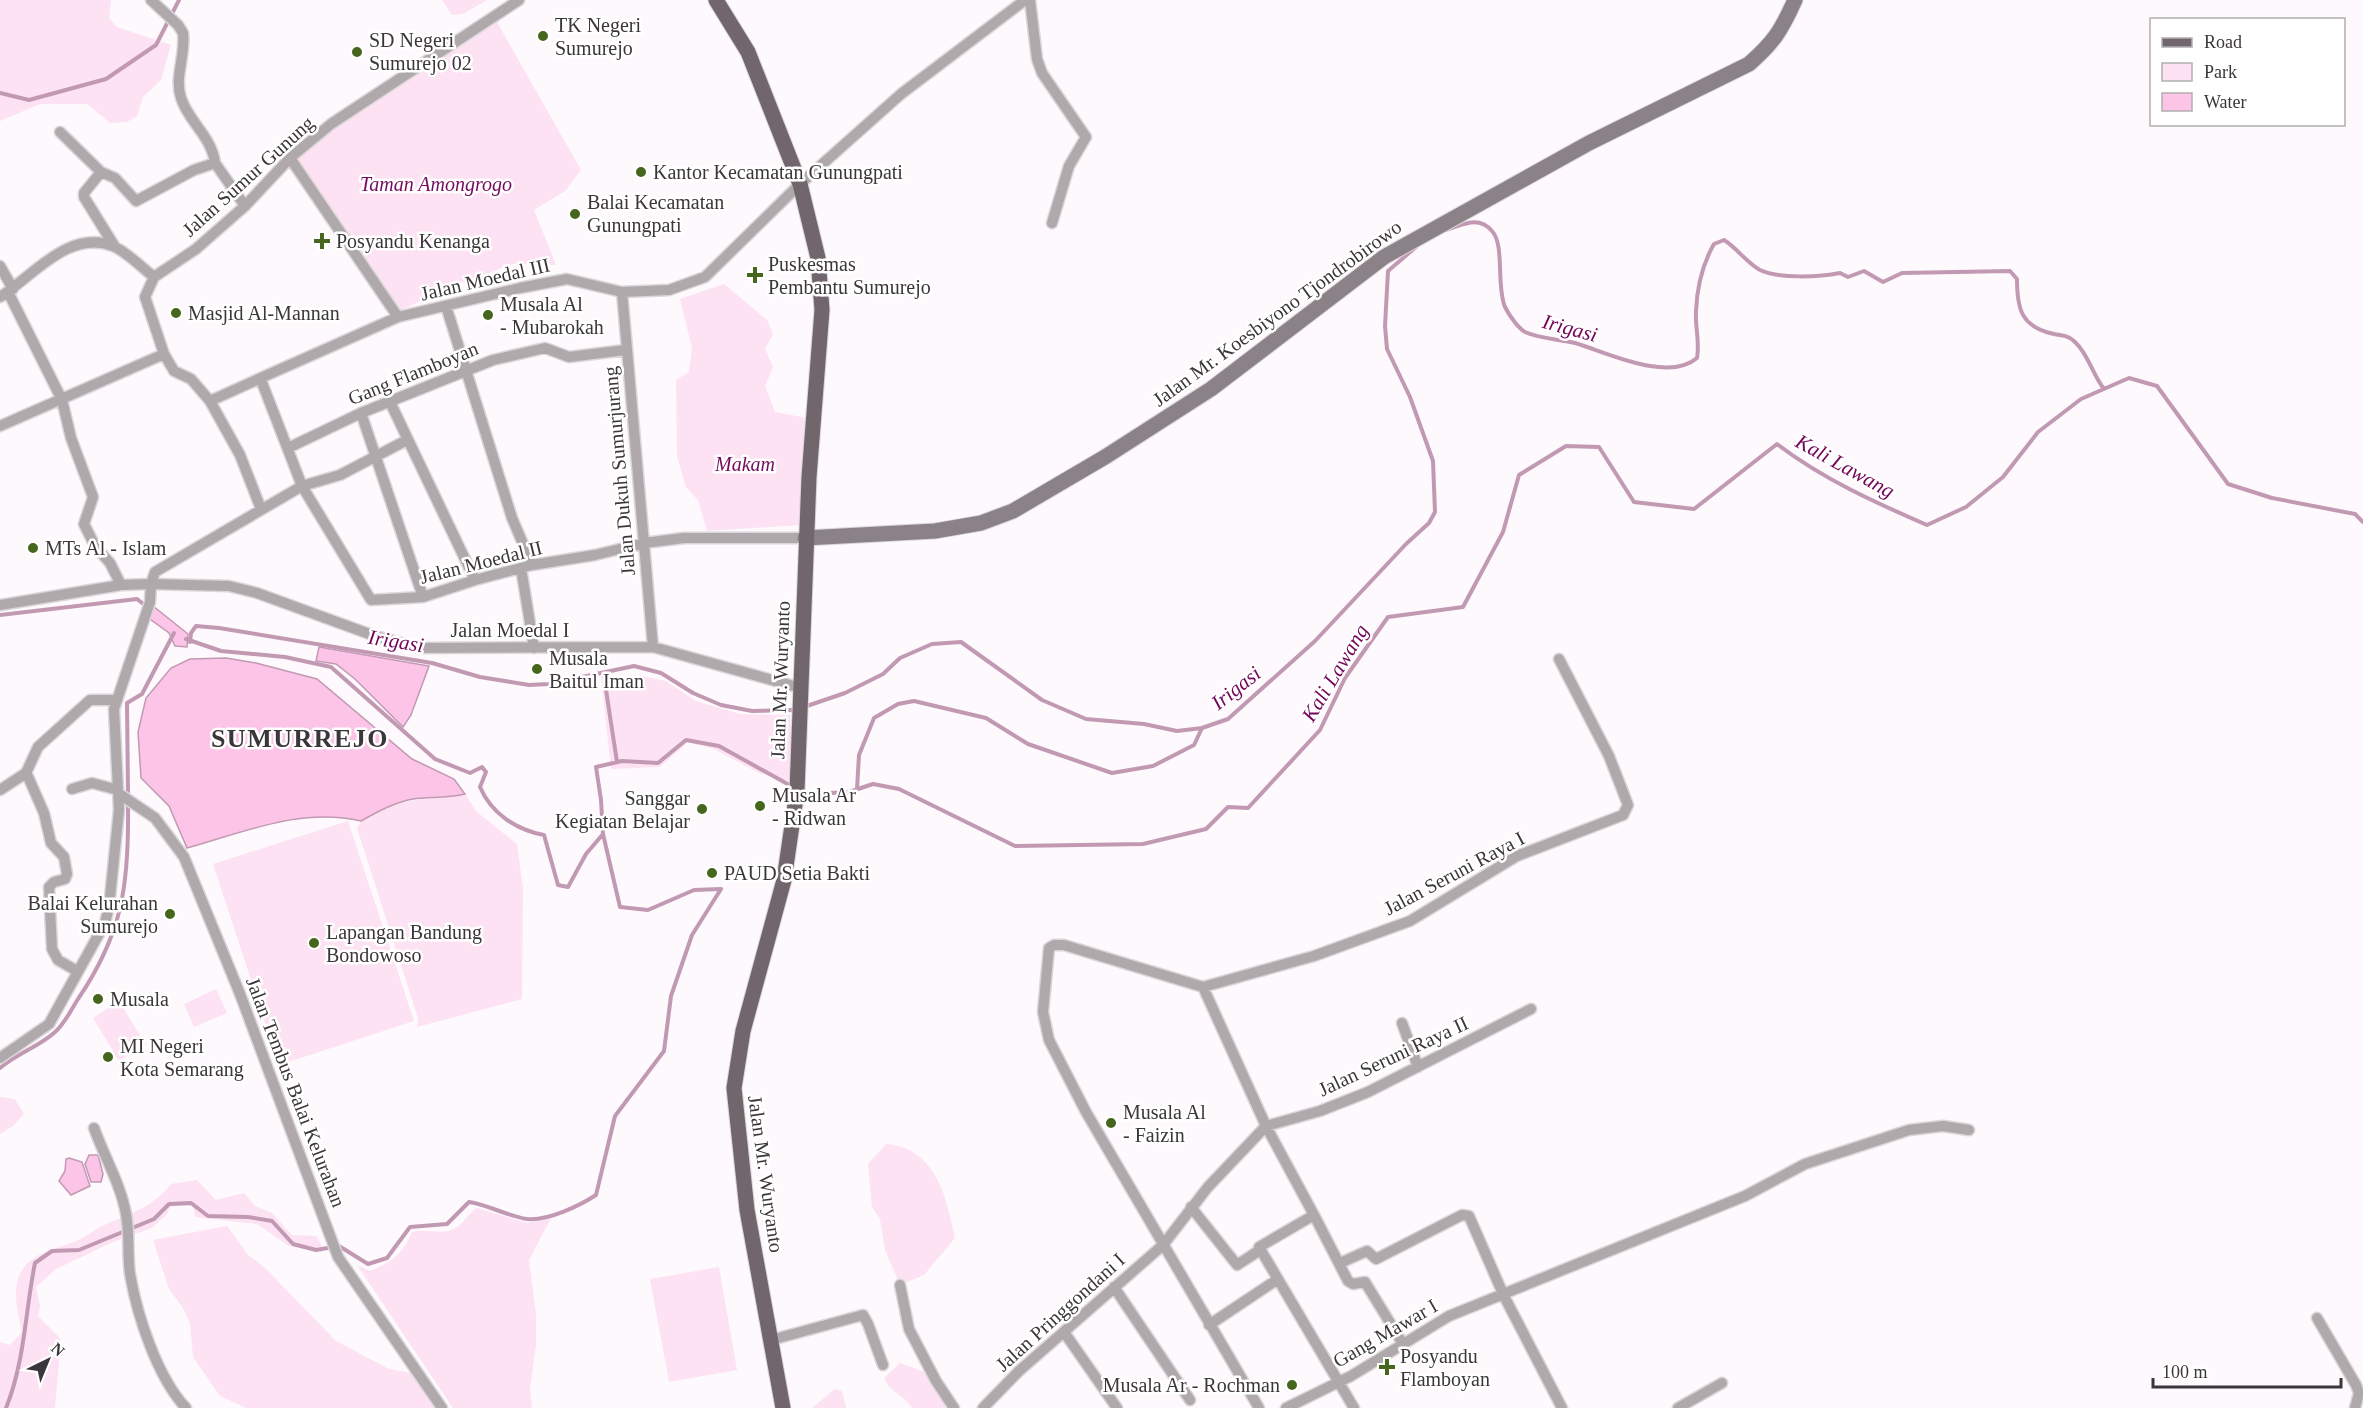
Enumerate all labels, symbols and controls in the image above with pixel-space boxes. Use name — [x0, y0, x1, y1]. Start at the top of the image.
place label: TK Negeri Sumurejo — [555, 14, 642, 60]
legend — [2150, 18, 2345, 126]
place label: SD Negeri Sumurejo 02 — [369, 29, 472, 75]
marker: TK Negeri Sumurejo — [536, 29, 550, 43]
text: Road — [2204, 32, 2242, 52]
marker: SD Negeri Sumurejo 02 — [350, 45, 364, 59]
text: Park — [2204, 62, 2237, 82]
text: Water — [2204, 92, 2247, 112]
street label: Jalan Sumur Gunung — [178, 111, 319, 241]
place label: Kantor Kecamatan Gunungpati — [653, 161, 903, 184]
marker: Kantor Kecamatan Gunungpati — [634, 165, 648, 179]
park label: Taman Amongrogo — [360, 173, 512, 196]
place label: Balai Kecamatan Gunungpati — [587, 191, 724, 237]
marker: Balai Kecamatan Gunungpati — [568, 207, 582, 221]
street label: Jalan Mr. Koesbiyono Tjondrobirowo — [1148, 215, 1406, 411]
place label: Posyandu Kenanga — [336, 230, 490, 253]
marker: Posyandu Kenanga — [313, 232, 331, 250]
street label: Jalan Moedal III — [418, 253, 552, 305]
place label: Puskesmas Pembantu Sumurejo — [768, 253, 931, 299]
marker: Puskesmas Pembantu Sumurejo — [746, 266, 764, 284]
place label: Musala Al - Mubarokah — [500, 293, 604, 338]
place label: Masjid Al-Mannan — [188, 302, 340, 325]
marker: Masjid Al-Mannan — [169, 306, 183, 320]
marker: Musala Al - Mubarokah — [481, 308, 495, 322]
water label: Irigasi — [1539, 309, 1600, 347]
street label: Gang Flamboyan — [345, 337, 482, 410]
street label: Jalan Dukuh Sumurjurang — [599, 365, 640, 577]
water label: Kali Lawang — [1791, 429, 1899, 503]
park label: Makam — [714, 453, 775, 475]
street label: Jalan Moedal II — [417, 536, 545, 588]
place label: MTs Al - Islam — [45, 537, 167, 559]
marker: MTs Al - Islam — [26, 541, 40, 555]
street label: Jalan Mr. Wuryanto — [766, 601, 795, 759]
street label: Jalan Moedal I — [451, 619, 569, 641]
water label: Kali Lawang — [1296, 620, 1373, 727]
water label: Irigasi — [365, 625, 426, 657]
place label: Musala Baitul Iman — [549, 647, 644, 692]
water label: Irigasi — [1206, 661, 1266, 715]
marker: Musala Baitul Iman — [530, 662, 544, 676]
district label: SUMURREJO — [211, 724, 389, 753]
place label: Musala Ar - Ridwan — [772, 784, 856, 829]
place label: Sanggar Kegiatan Belajar — [555, 787, 690, 833]
marker: Musala Ar - Ridwan — [753, 799, 767, 813]
marker: Sanggar Kegiatan Belajar — [695, 802, 709, 816]
street label: Jalan Seruni Raya I — [1380, 827, 1529, 920]
place label: PAUD Setia Bakti — [724, 862, 870, 884]
marker: PAUD Setia Bakti — [705, 866, 719, 880]
place label: Balai Kelurahan Sumurejo — [28, 892, 158, 938]
marker: Balai Kelurahan Sumurejo — [163, 907, 177, 921]
place label: Lapangan Bandung Bondowoso — [326, 921, 482, 966]
marker: Lapangan Bandung Bondowoso — [307, 936, 321, 950]
street label: Jalan Tembus Balai Kelurahan — [242, 974, 350, 1210]
place label: Musala — [110, 988, 169, 1010]
marker: Musala — [91, 992, 105, 1006]
street label: Jalan Seruni Raya II — [1315, 1012, 1472, 1101]
place label: MI Negeri Kota Semarang — [120, 1035, 244, 1081]
marker: MI Negeri Kota Semarang — [101, 1050, 115, 1064]
street label: Jalan Mr. Wuryanto — [743, 1094, 788, 1254]
place label: Musala Al - Faizin — [1123, 1101, 1206, 1146]
marker: Musala Al - Faizin — [1104, 1116, 1118, 1130]
street label: Jalan Pringgondani I — [991, 1248, 1130, 1376]
street label: Gang Mawar I — [1329, 1294, 1442, 1373]
north arrow — [18, 1330, 78, 1390]
text: N — [48, 1339, 68, 1360]
place label: Posyandu Flamboyan — [1400, 1345, 1490, 1391]
scale bar — [2153, 1351, 2340, 1389]
marker: Posyandu Flamboyan — [1378, 1358, 1396, 1376]
text: 100 m — [2162, 1362, 2208, 1382]
place label: Musala Ar - Rochman — [1103, 1374, 1280, 1396]
marker: Musala Ar - Rochman — [1285, 1378, 1299, 1392]

